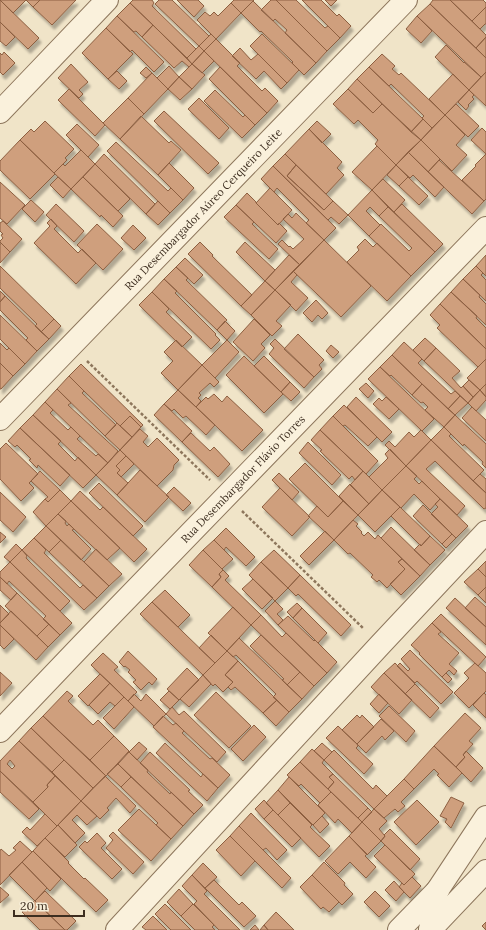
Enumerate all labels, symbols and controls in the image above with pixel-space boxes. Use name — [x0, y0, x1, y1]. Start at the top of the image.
street label: Rua Desembargador Aúreo Cerqueiro Leite — [122, 125, 285, 293]
street label: Rua Desembargador Flávio Torres — [178, 412, 308, 546]
scale bar — [14, 892, 84, 918]
text: 20 m — [20, 898, 48, 913]

